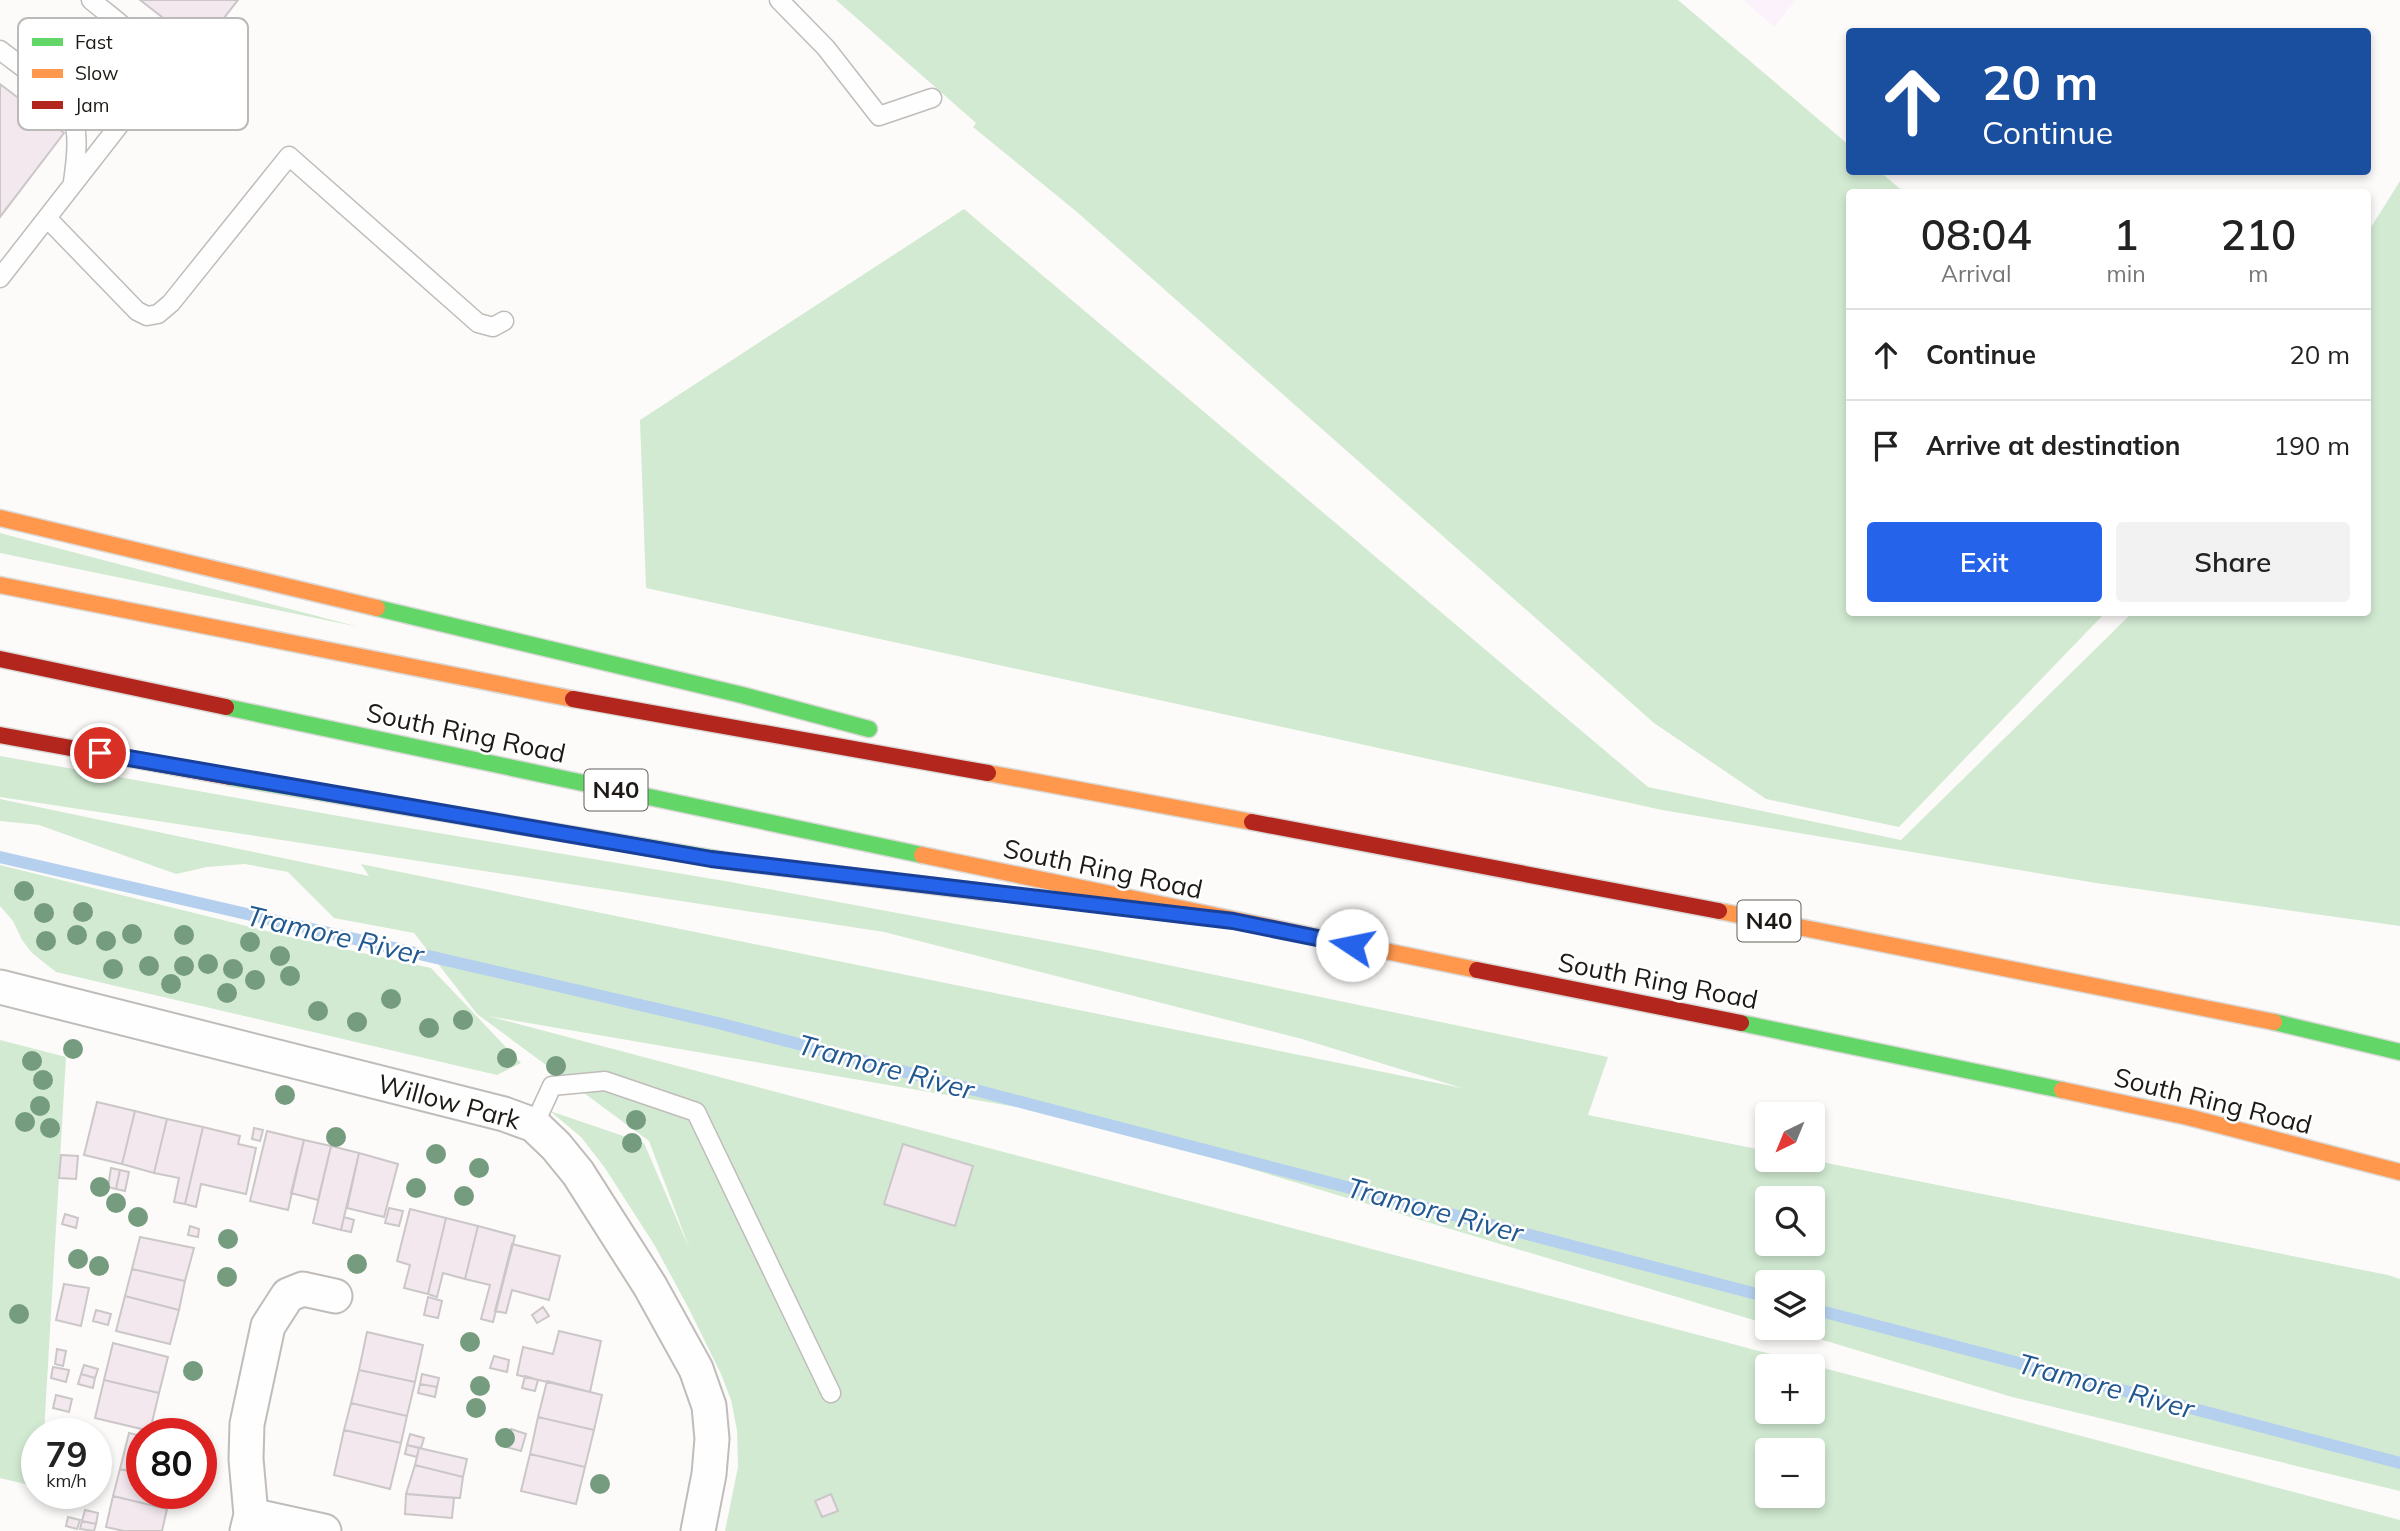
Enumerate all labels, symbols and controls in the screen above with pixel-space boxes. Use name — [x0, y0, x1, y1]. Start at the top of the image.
legend — [18, 18, 248, 130]
text: Fast — [75, 30, 113, 54]
text: 20 m — [1982, 51, 2098, 112]
icon: ahead — [1867, 56, 1958, 147]
text: Slow — [75, 61, 119, 85]
text: Jam — [75, 93, 109, 117]
text: Continue — [1982, 112, 2113, 152]
text: 08:04 — [1921, 208, 2032, 261]
text: 1 — [2113, 208, 2139, 261]
text: 210 — [2221, 208, 2296, 261]
text: Arrival — [1941, 259, 2011, 288]
text: min — [2106, 259, 2146, 288]
text: m — [2248, 259, 2268, 288]
icon: ahead — [1867, 336, 1905, 374]
text: Continue — [1926, 338, 2036, 371]
text: 20 m — [2289, 338, 2350, 371]
icon: arrive — [1867, 427, 1905, 465]
text: Arrive at destination — [1926, 429, 2181, 462]
text: 190 m — [2274, 429, 2350, 462]
button: Exit — [1867, 522, 2102, 602]
button: Share — [2116, 522, 2350, 602]
street label: South Ring Road — [363, 695, 569, 770]
pin — [70, 723, 130, 783]
icon: arrive — [81, 734, 119, 772]
road number: N40 — [584, 770, 648, 810]
street label: South Ring Road — [1000, 831, 1206, 906]
water label: Tramore River — [243, 897, 429, 972]
road number: N40 — [1738, 901, 1800, 942]
position arrow — [1315, 908, 1389, 982]
street label: South Ring Road — [1555, 945, 1761, 1016]
water label: Tramore River — [794, 1026, 980, 1107]
street label: South Ring Road — [2111, 1060, 2315, 1141]
street label: Willow Park — [374, 1067, 525, 1137]
north arrow — [1755, 1102, 1825, 1172]
map controls — [1755, 1102, 1825, 1508]
water label: Tramore River — [1343, 1169, 1529, 1250]
button: search — [1755, 1186, 1825, 1256]
button: layers — [1755, 1270, 1825, 1340]
water label: Tramore River — [2014, 1345, 2200, 1426]
button: + — [1755, 1354, 1825, 1424]
speed limit sign: 80 — [126, 1418, 217, 1509]
text: 79 — [45, 1432, 88, 1476]
button: − — [1755, 1438, 1825, 1508]
text: km/h — [46, 1469, 87, 1492]

